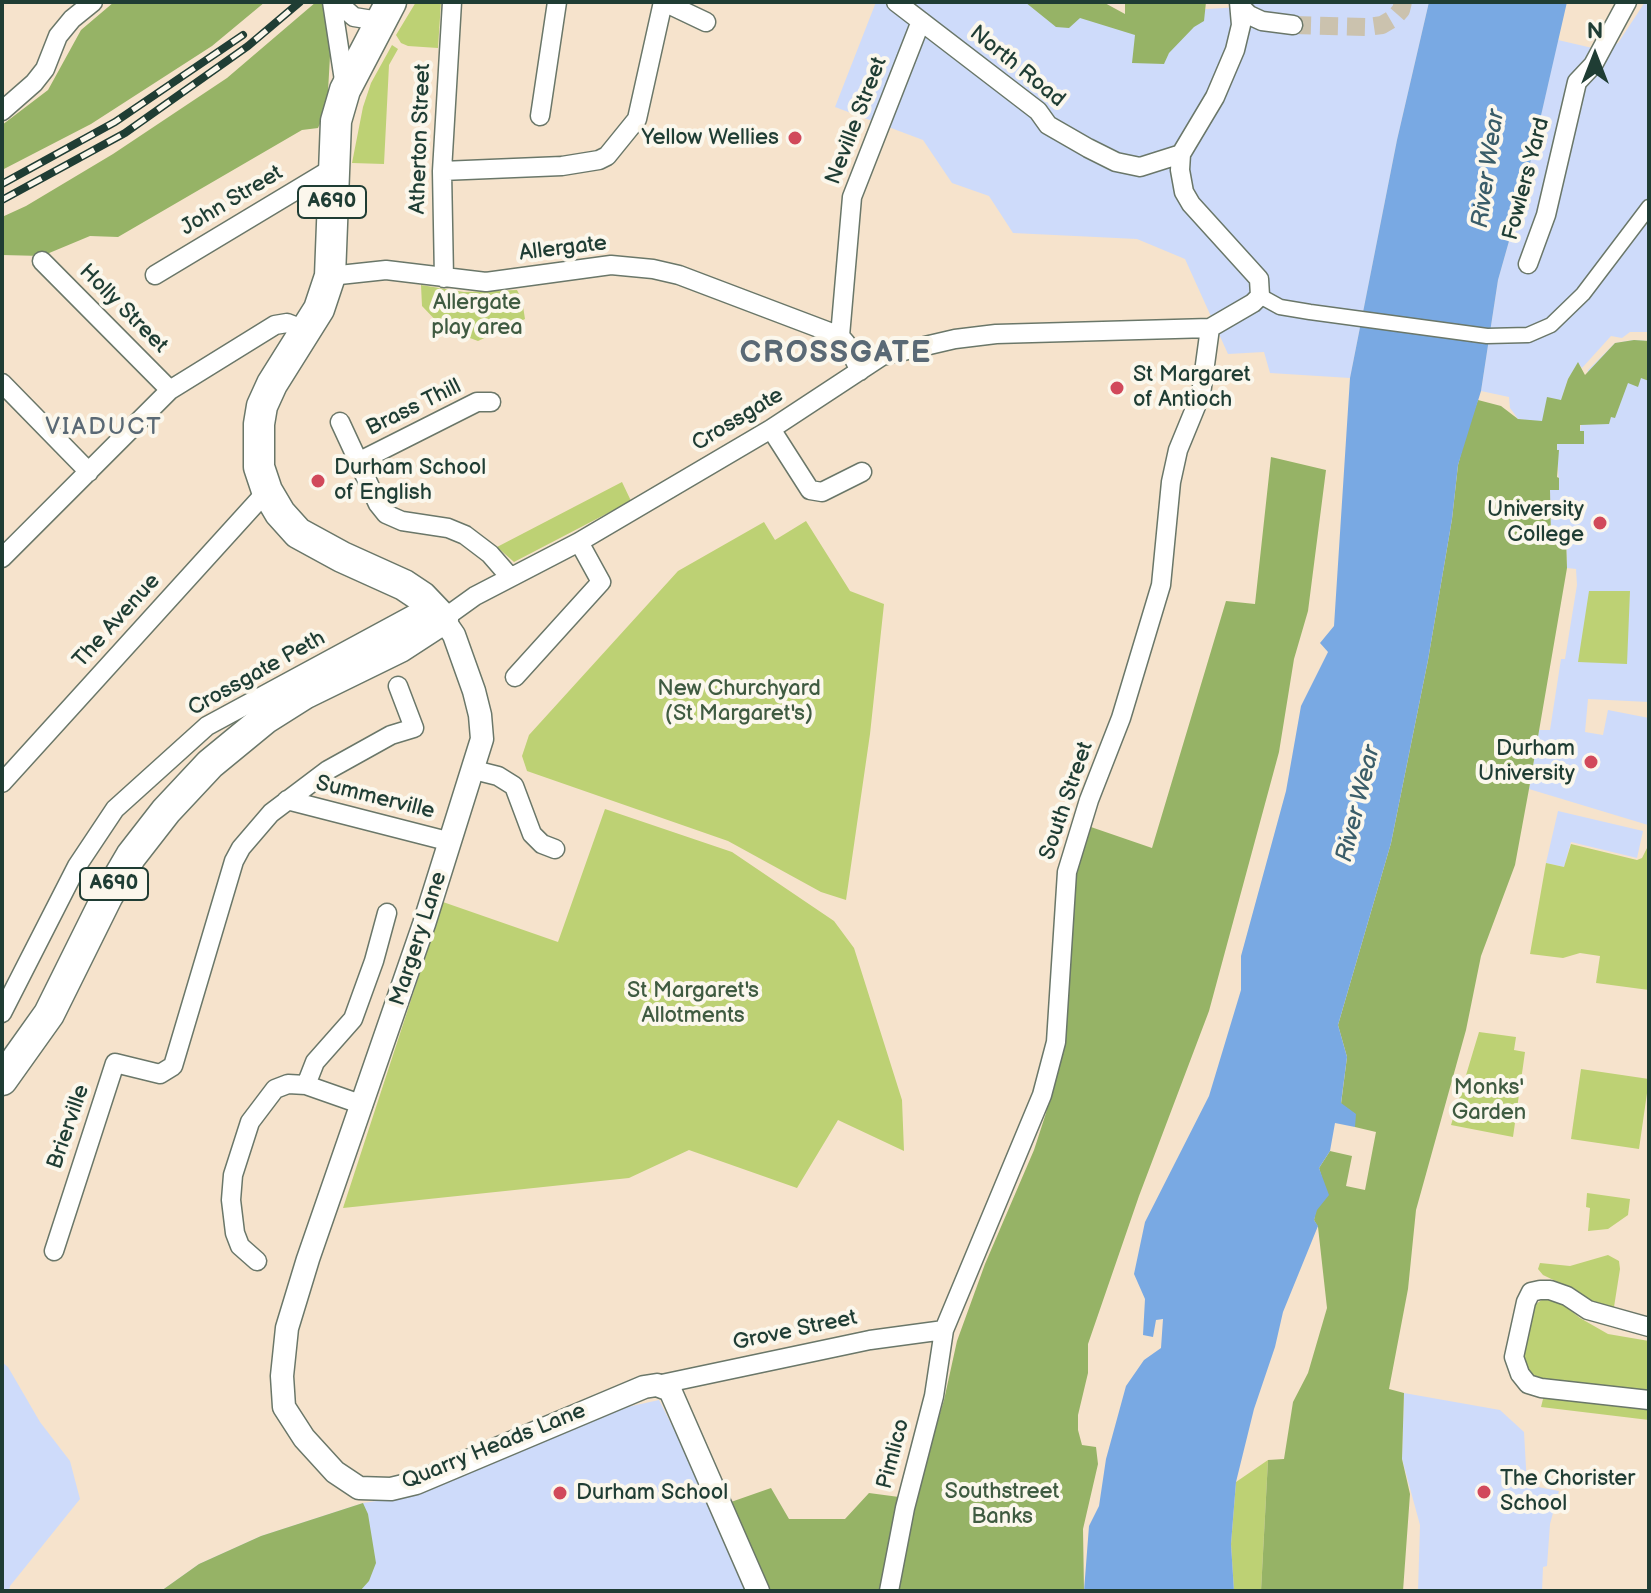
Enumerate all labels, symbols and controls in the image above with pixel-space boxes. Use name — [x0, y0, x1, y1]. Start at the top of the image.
north arrow — [1555, 16, 1635, 96]
text: N — [1587, 18, 1603, 45]
street label: North Road — [964, 20, 1070, 114]
street label: Neville Street — [821, 54, 893, 188]
street label: Atherton Street — [405, 63, 437, 215]
water label: River Wear — [1466, 108, 1512, 230]
street label: Fowlers Yard — [1498, 115, 1556, 243]
place label: Yellow Wellies — [642, 125, 779, 151]
marker: Yellow Wellies — [786, 129, 804, 147]
street label: John Street — [176, 160, 288, 242]
road number: A690 — [298, 186, 366, 218]
street label: Allergate — [518, 231, 608, 267]
street label: Holly Street — [73, 259, 173, 359]
park label: Allergate play area — [431, 290, 523, 342]
district label: CROSSGATE — [740, 336, 932, 372]
place label: St Margaret of Antioch — [1133, 362, 1250, 414]
street label: Brass Thill — [362, 374, 466, 442]
marker: St Margaret of Antioch — [1108, 379, 1126, 397]
street label: Crossgate — [688, 382, 788, 458]
district label: VIADUCT — [45, 414, 163, 442]
place label: Durham School of English — [334, 455, 486, 506]
marker: Durham School of English — [309, 472, 327, 490]
place label: University College — [1487, 497, 1584, 548]
marker: University College — [1591, 514, 1609, 532]
street label: The Avenue — [68, 568, 166, 674]
street label: Crossgate Peth — [184, 625, 330, 723]
park label: New Churchyard (St Margaret's) — [657, 676, 821, 728]
place label: Durham University — [1478, 736, 1575, 788]
street label: South Street — [1034, 739, 1100, 863]
water label: River Wear — [1331, 743, 1387, 865]
marker: Durham University — [1582, 753, 1600, 771]
street label: Summerville — [313, 771, 437, 825]
road number: A690 — [80, 868, 148, 900]
street label: Margery Lane — [385, 869, 453, 1009]
park label: St Margaret's Allotments — [627, 978, 759, 1030]
park label: Monks' Garden — [1452, 1075, 1526, 1126]
street label: Brierville — [42, 1081, 96, 1173]
street label: Grove Street — [731, 1305, 859, 1357]
street label: Quarry Heads Lane — [398, 1398, 590, 1496]
street label: Pimlico — [872, 1416, 916, 1492]
place label: The Chorister School — [1500, 1466, 1635, 1518]
park label: Southstreet Banks — [945, 1479, 1059, 1530]
place label: Durham School — [576, 1480, 728, 1506]
marker: The Chorister School — [1475, 1483, 1493, 1501]
marker: Durham School — [551, 1484, 569, 1502]

